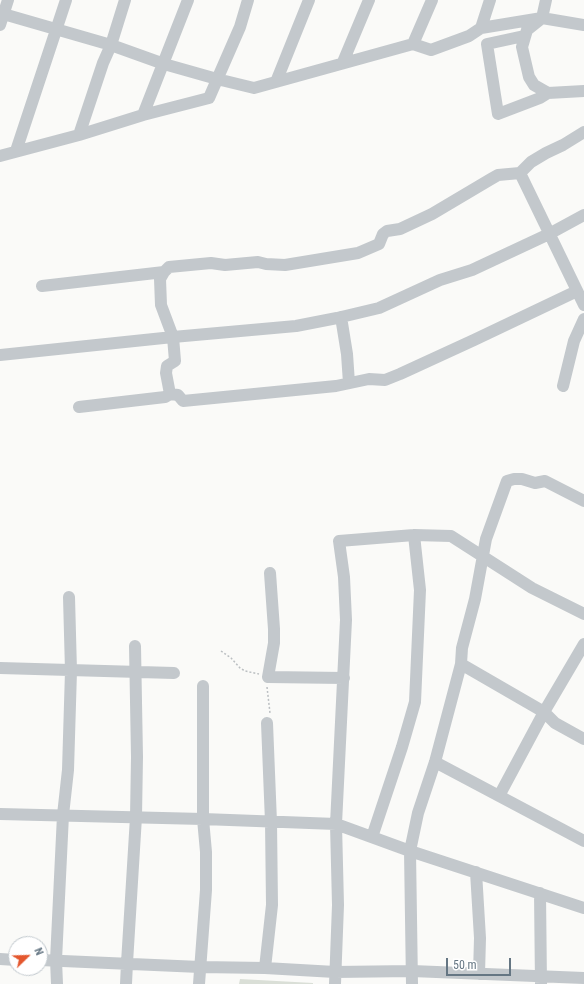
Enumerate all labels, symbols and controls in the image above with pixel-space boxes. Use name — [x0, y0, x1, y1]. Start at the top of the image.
north arrow — [8, 936, 48, 976]
text: N — [31, 946, 46, 957]
scale bar — [448, 950, 513, 976]
text: 50 m — [453, 958, 477, 972]

